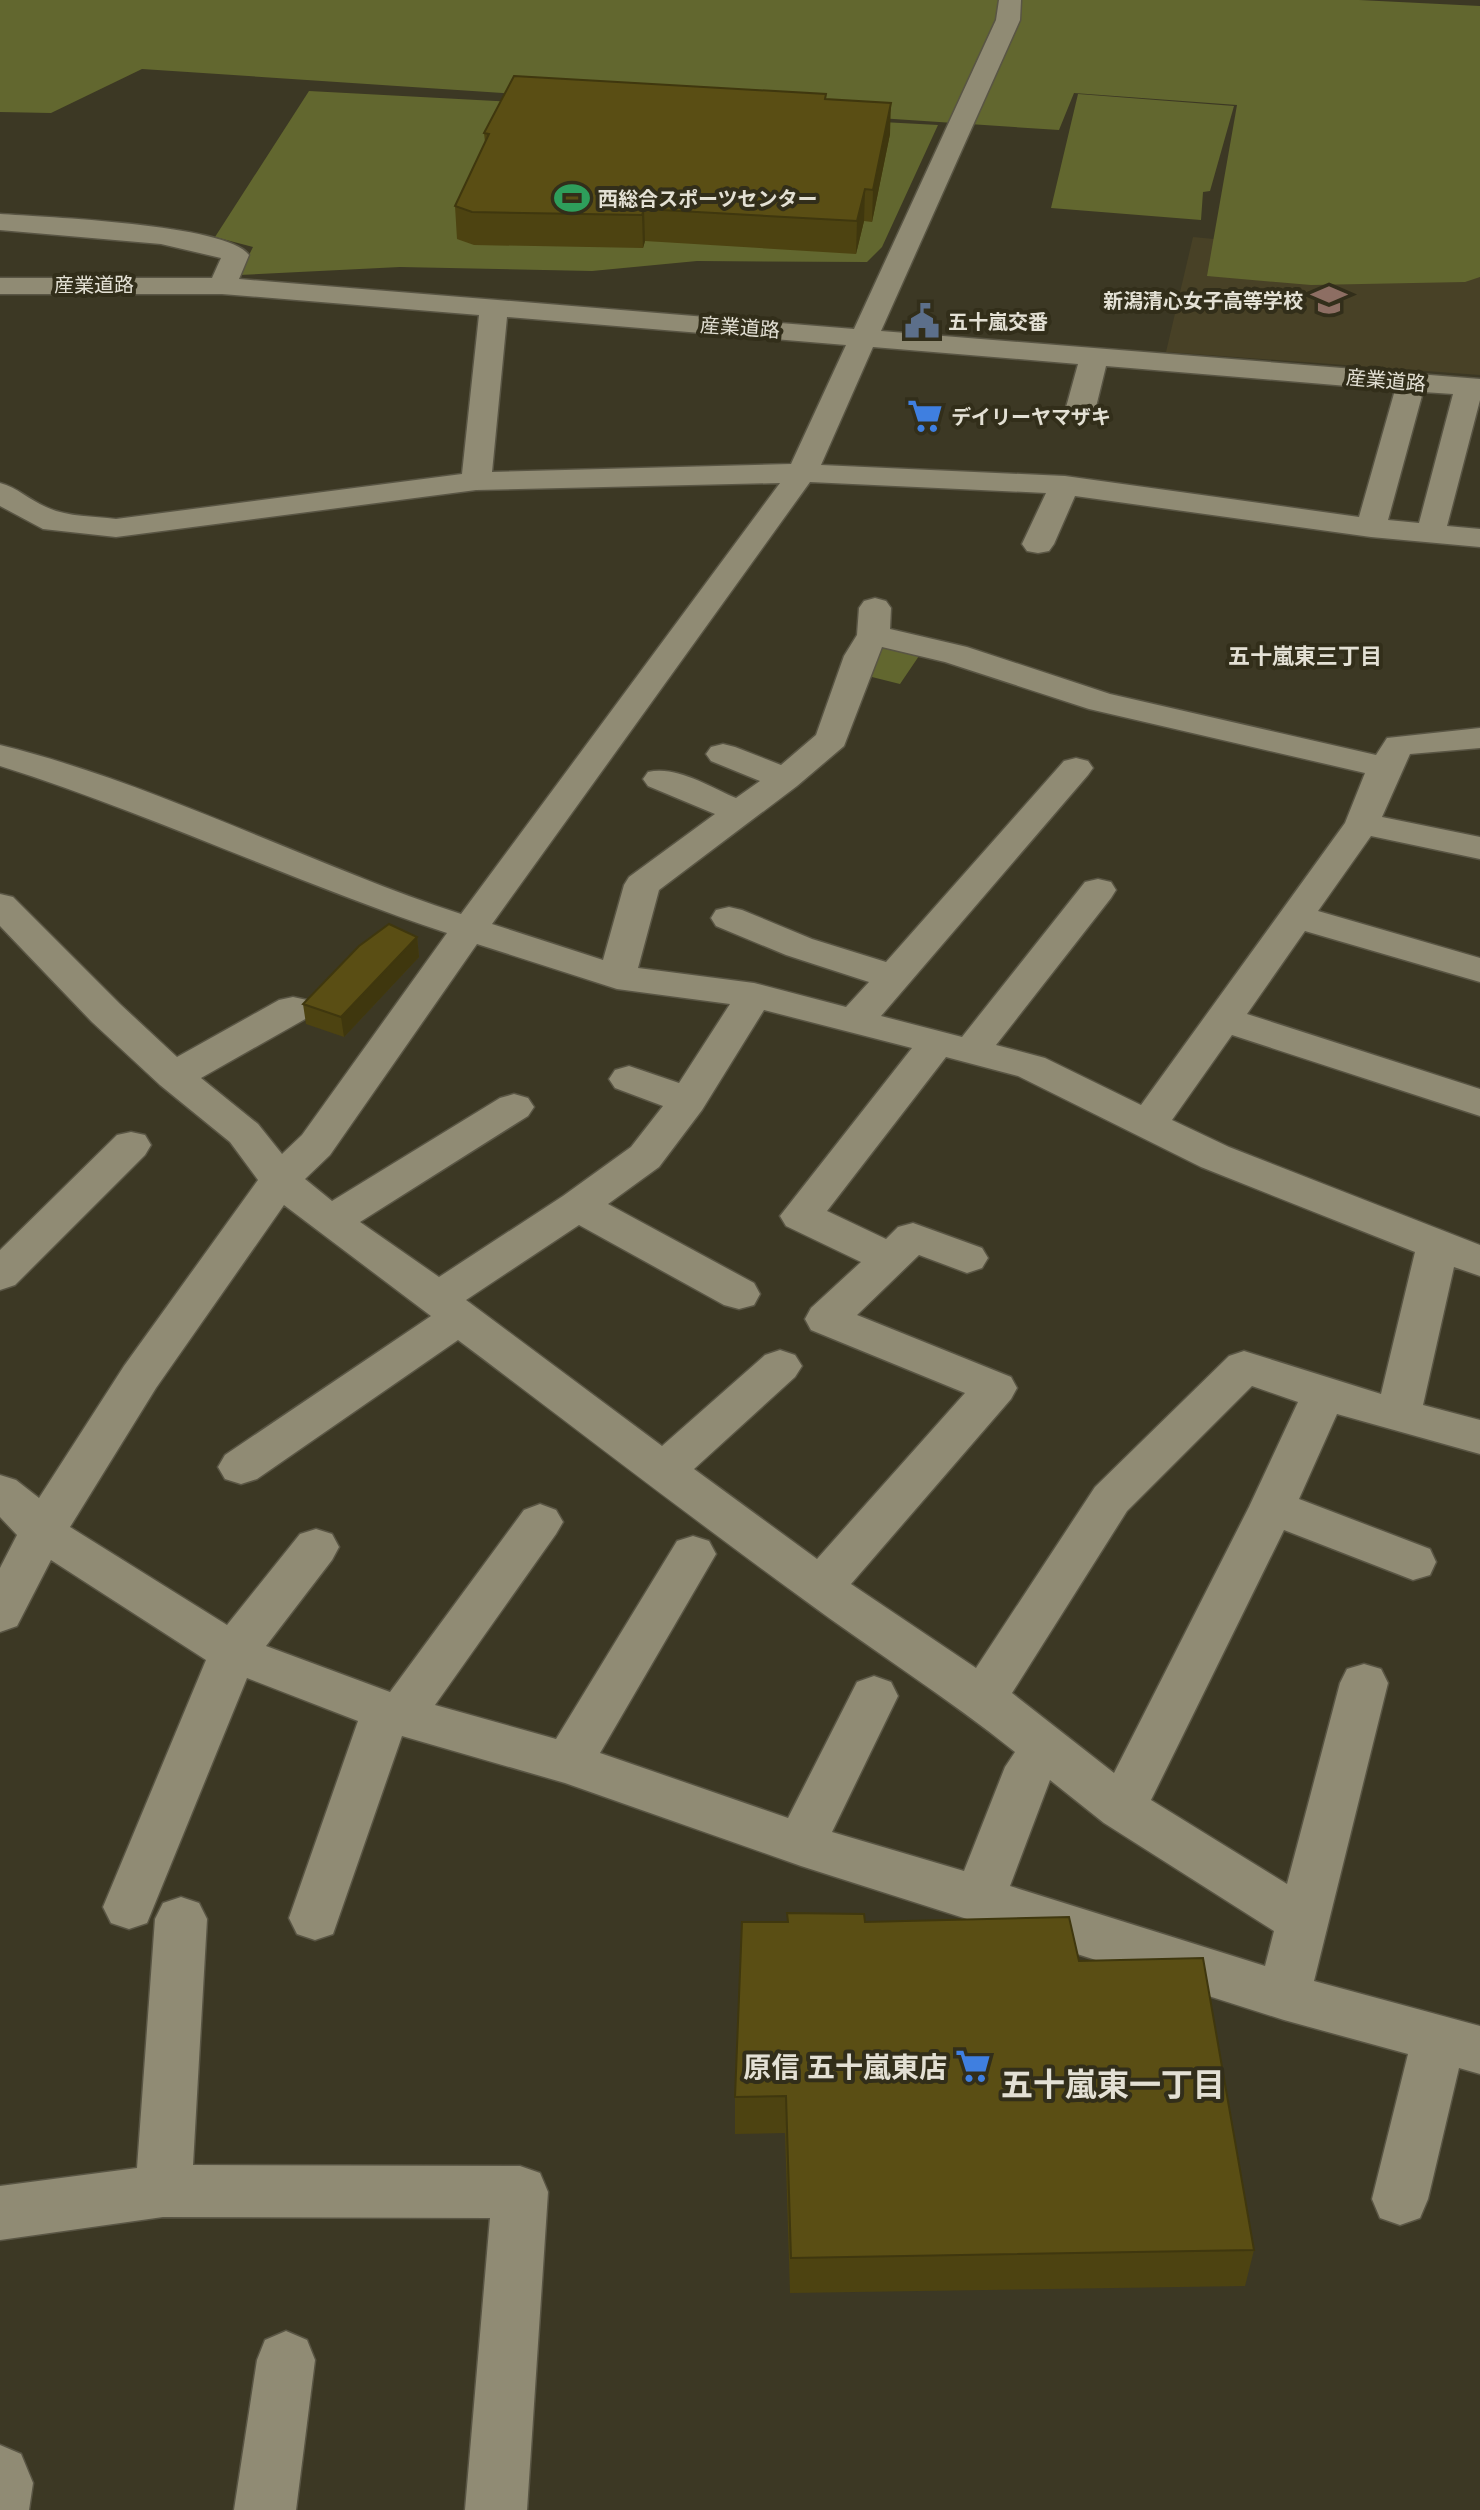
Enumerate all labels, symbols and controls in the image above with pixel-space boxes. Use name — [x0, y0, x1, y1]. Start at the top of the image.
sports icon: 西総合スポーツセンター — [553, 179, 591, 217]
place label: 西総合スポーツセンター — [598, 186, 818, 211]
street label: 産業道路 — [54, 272, 134, 297]
school or university icon: 新潟清心女子高等学校 — [1310, 281, 1348, 319]
place label: 新潟清心女子高等学校 — [1103, 288, 1303, 313]
public building icon: 五十嵐交番 — [903, 302, 941, 340]
place label: 五十嵐交番 — [948, 309, 1048, 334]
street label: 産業道路 — [699, 312, 781, 342]
street label: 産業道路 — [1345, 364, 1427, 396]
supermarket icon: デイリーヤマザキ — [906, 397, 944, 435]
place label: デイリーヤマザキ — [951, 404, 1111, 429]
district label: 五十嵐東三丁目 — [1228, 642, 1382, 670]
supermarket icon: 原信 五十嵐東店 — [954, 2047, 992, 2085]
place label: 原信 五十嵐東店 — [743, 2049, 947, 2084]
district label: 五十嵐東一丁目 — [1001, 2064, 1225, 2104]

